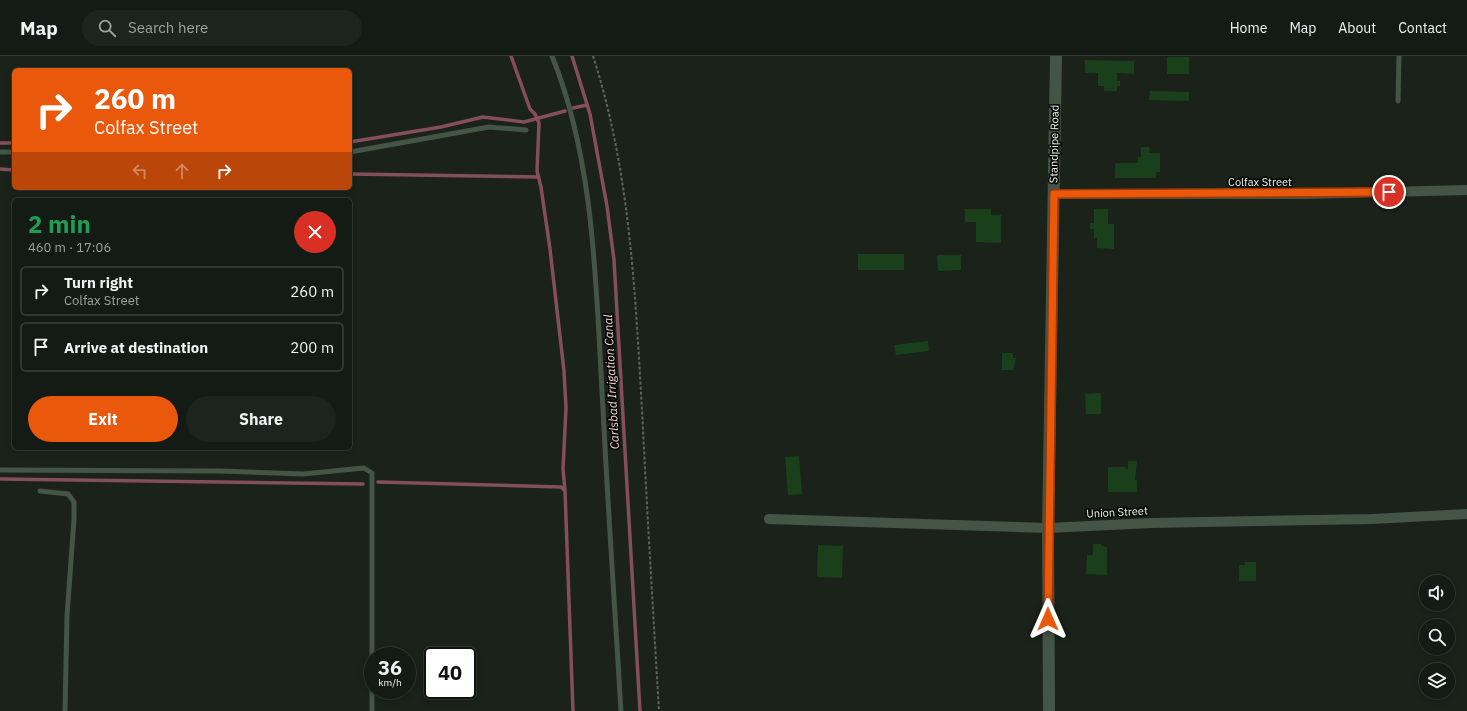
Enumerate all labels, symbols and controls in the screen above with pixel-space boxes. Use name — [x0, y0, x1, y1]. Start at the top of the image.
search box — [82, 10, 362, 46]
text: Map — [20, 16, 58, 40]
icon: search — [96, 17, 118, 39]
text: Search here — [128, 18, 208, 37]
text: Home — [1230, 19, 1267, 37]
text: Map — [1289, 19, 1316, 37]
text: About — [1338, 19, 1376, 37]
text: Contact — [1398, 19, 1447, 37]
text: 260 m — [94, 80, 176, 117]
icon: right — [28, 84, 80, 136]
street label: Standpipe Road — [1046, 105, 1062, 183]
text: Colfax Street — [94, 116, 198, 139]
icon: left — [129, 160, 151, 182]
icon: ahead — [171, 160, 193, 182]
icon: right — [213, 160, 235, 182]
street label: Colfax Street — [1228, 175, 1292, 189]
pin — [1372, 175, 1406, 209]
icon: arrive — [1378, 181, 1400, 203]
text: 2 min — [28, 208, 91, 240]
button: close — [294, 211, 336, 253]
text: 460 m · 17:06 — [28, 239, 111, 256]
text: Turn right — [64, 273, 133, 292]
icon: right — [30, 280, 52, 302]
text: 260 m — [290, 282, 334, 301]
text: Colfax Street — [64, 292, 139, 309]
water label: Carlsbad Irrigation Canal — [600, 313, 622, 450]
icon: arrive — [30, 336, 52, 358]
text: Arrive at destination — [64, 338, 208, 357]
text: 200 m — [290, 338, 334, 357]
button: Exit — [28, 396, 178, 442]
button: Share — [186, 396, 336, 442]
street label: Union Street — [1086, 503, 1148, 521]
map controls — [1419, 575, 1455, 699]
button: sound — [1419, 575, 1455, 611]
position arrow — [1027, 598, 1069, 640]
button: search — [1419, 619, 1455, 655]
speed limit sign: 40 — [424, 647, 476, 699]
text: 36 — [378, 654, 402, 681]
button: layers — [1419, 663, 1455, 699]
text: km/h — [378, 676, 402, 689]

